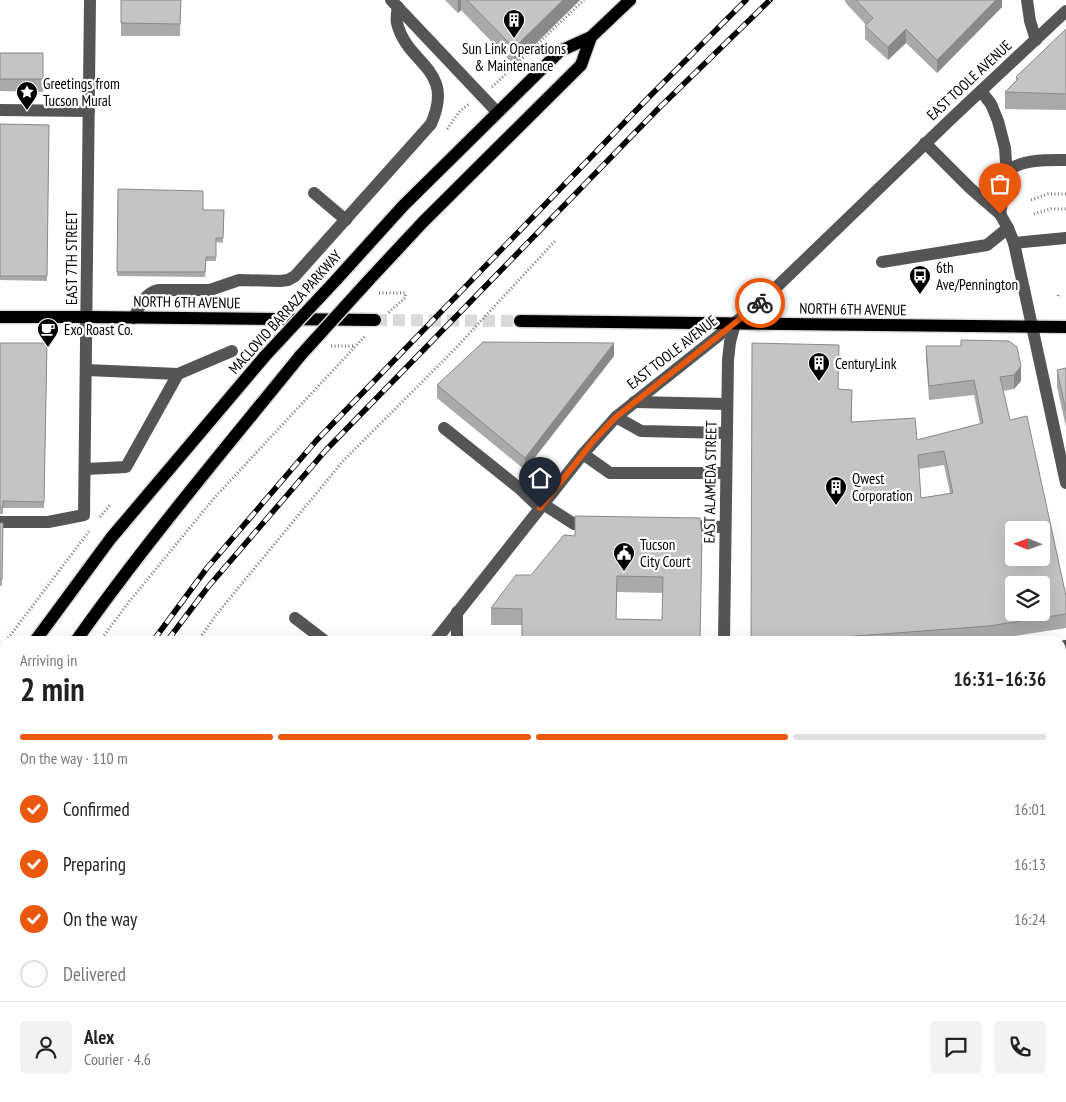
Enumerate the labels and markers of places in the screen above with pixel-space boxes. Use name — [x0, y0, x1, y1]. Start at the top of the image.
building icon: Sun Link Operations & Maintenance — [502, 8, 526, 39]
place label: Sun Link Operations & Maintenance — [462, 39, 566, 75]
place label: Greetings from Tucson Mural — [43, 74, 120, 110]
place icon: Greetings from Tucson Mural — [15, 80, 39, 111]
pin — [979, 163, 1021, 214]
place label: 6th Ave/Pennington — [936, 258, 1018, 294]
bus stop icon: 6th Ave/Pennington — [908, 264, 932, 295]
cafe icon: Exo Roast Co. — [36, 317, 60, 348]
place label: Exo Roast Co. — [64, 320, 133, 339]
building icon: CenturyLink — [807, 351, 831, 382]
place label: CenturyLink — [835, 354, 897, 373]
pin — [519, 457, 561, 508]
place label: Qwest Corporation — [852, 469, 913, 505]
building icon: Qwest Corporation — [824, 475, 848, 506]
place label: Tucson City Court — [640, 535, 691, 571]
public building icon: Tucson City Court — [612, 541, 636, 572]

